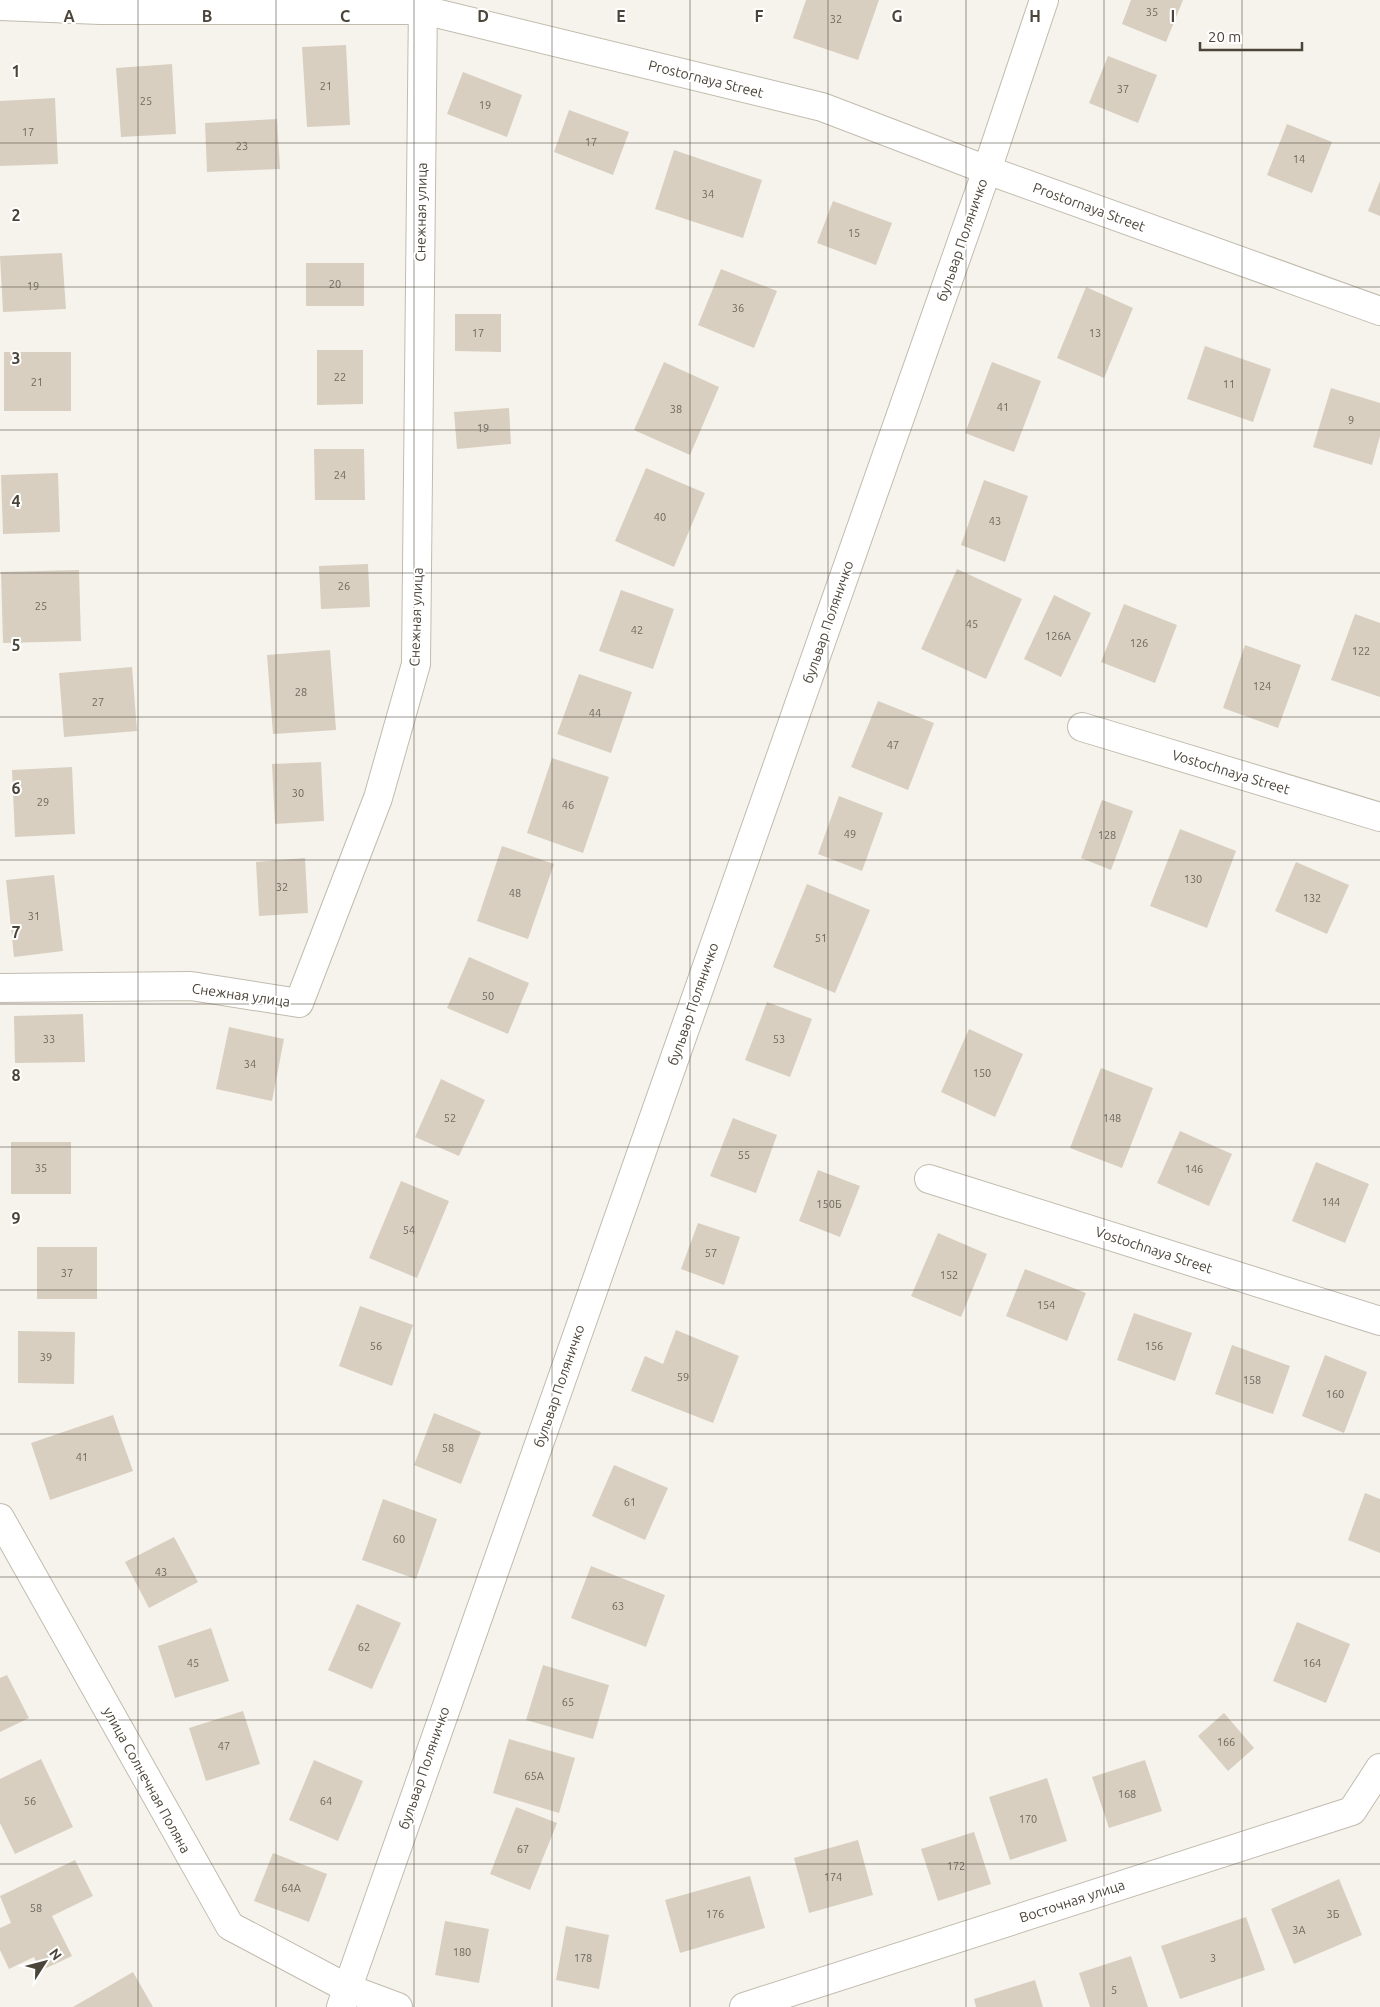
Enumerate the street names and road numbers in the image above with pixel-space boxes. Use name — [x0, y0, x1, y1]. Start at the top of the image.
street label: Prostornaya Street — [647, 57, 766, 101]
street label: Снежная улица — [412, 162, 430, 262]
street label: бульвар Поляничко — [933, 176, 991, 304]
street label: Prostornaya Street — [1031, 179, 1148, 235]
street label: бульвар Поляничко — [799, 558, 857, 686]
street label: Снежная улица — [406, 567, 426, 667]
street label: Vostochnaya Street — [1170, 746, 1292, 798]
street label: бульвар Поляничко — [664, 940, 722, 1068]
street label: Снежная улица — [191, 980, 291, 1010]
street label: Vostochnaya Street — [1093, 1224, 1215, 1277]
street label: бульвар Поляничко — [530, 1322, 588, 1450]
street label: улица Солнечная Поляна — [100, 1704, 194, 1856]
street label: бульвар Поляничко — [395, 1704, 453, 1832]
street label: Восточная улица — [1017, 1876, 1127, 1926]

